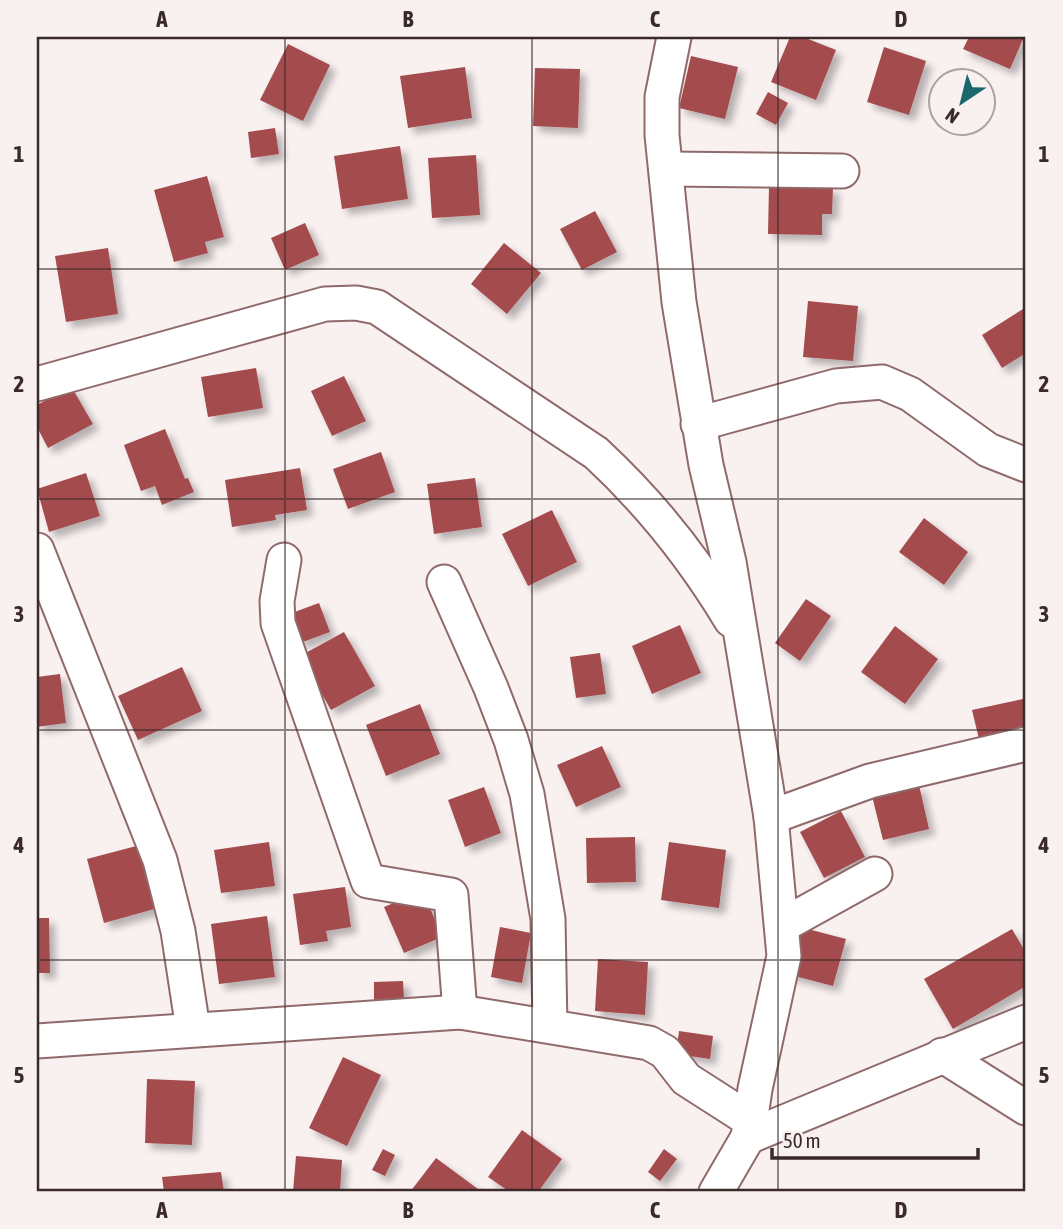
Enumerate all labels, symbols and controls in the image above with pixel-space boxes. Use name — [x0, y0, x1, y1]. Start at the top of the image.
text: A — [155, 6, 168, 32]
text: B — [403, 6, 414, 32]
text: C — [650, 6, 661, 32]
text: D — [895, 6, 908, 32]
north arrow — [926, 66, 996, 136]
text: N — [941, 104, 963, 128]
text: 1 — [14, 141, 25, 167]
text: 1 — [1039, 141, 1050, 167]
text: 2 — [14, 371, 24, 397]
text: 2 — [1039, 371, 1049, 397]
text: 3 — [14, 601, 24, 627]
text: 3 — [1039, 601, 1049, 627]
text: 4 — [13, 832, 25, 858]
text: 4 — [1038, 832, 1050, 858]
text: 5 — [14, 1062, 25, 1088]
text: 5 — [1039, 1062, 1050, 1088]
scale bar — [772, 1117, 979, 1161]
text: 50 m — [783, 1128, 821, 1152]
text: A — [155, 1197, 168, 1223]
text: B — [403, 1197, 414, 1223]
text: C — [650, 1197, 661, 1223]
text: D — [895, 1197, 908, 1223]

